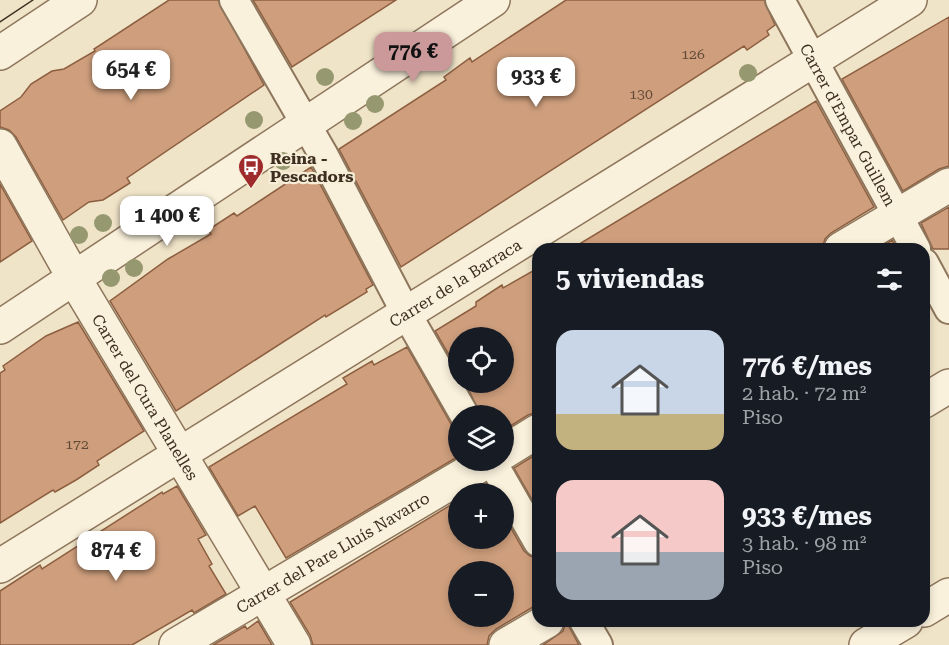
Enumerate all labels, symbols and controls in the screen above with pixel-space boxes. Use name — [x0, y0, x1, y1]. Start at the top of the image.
pin: 776 € — [371, 32, 455, 83]
text: 776 € — [388, 39, 438, 63]
street label: Carrer d'Empar Guillem — [796, 40, 900, 210]
house number: 126 — [681, 46, 705, 62]
pin: 654 € — [89, 50, 173, 101]
text: 654 € — [106, 57, 156, 81]
pin: 933 € — [494, 57, 578, 108]
text: 933 € — [511, 64, 561, 88]
house number: 130 — [629, 86, 653, 102]
place label: Reina - Pescadors — [270, 149, 353, 186]
bus stop icon: Reina - Pescadors — [236, 152, 266, 190]
pin: 1 400 € — [112, 196, 222, 247]
text: 1 400 € — [134, 203, 200, 227]
street label: Carrer de la Barraca — [386, 235, 525, 332]
icon: filters — [873, 263, 906, 296]
text: 5 viviendas — [556, 264, 704, 294]
street label: Carrer del Cura Planelles — [88, 311, 202, 484]
map controls — [448, 327, 514, 627]
button: locate — [448, 327, 514, 393]
text: 776 €/mes — [742, 351, 872, 381]
icon: home — [604, 354, 676, 426]
text: 2 hab. · 72 m² — [742, 381, 866, 405]
button: layers — [448, 405, 514, 471]
text: Piso — [742, 405, 783, 429]
house number: 172 — [65, 436, 89, 452]
button: + — [448, 483, 514, 549]
street label: Carrer del Pare Lluís Navarro — [233, 488, 433, 617]
text: 933 €/mes — [742, 501, 872, 531]
icon: home — [604, 504, 676, 576]
pin: 874 € — [74, 531, 158, 582]
text: 3 hab. · 98 m² — [742, 531, 866, 555]
text: 874 € — [91, 538, 141, 562]
text: Piso — [742, 555, 783, 579]
button: − — [448, 561, 514, 627]

